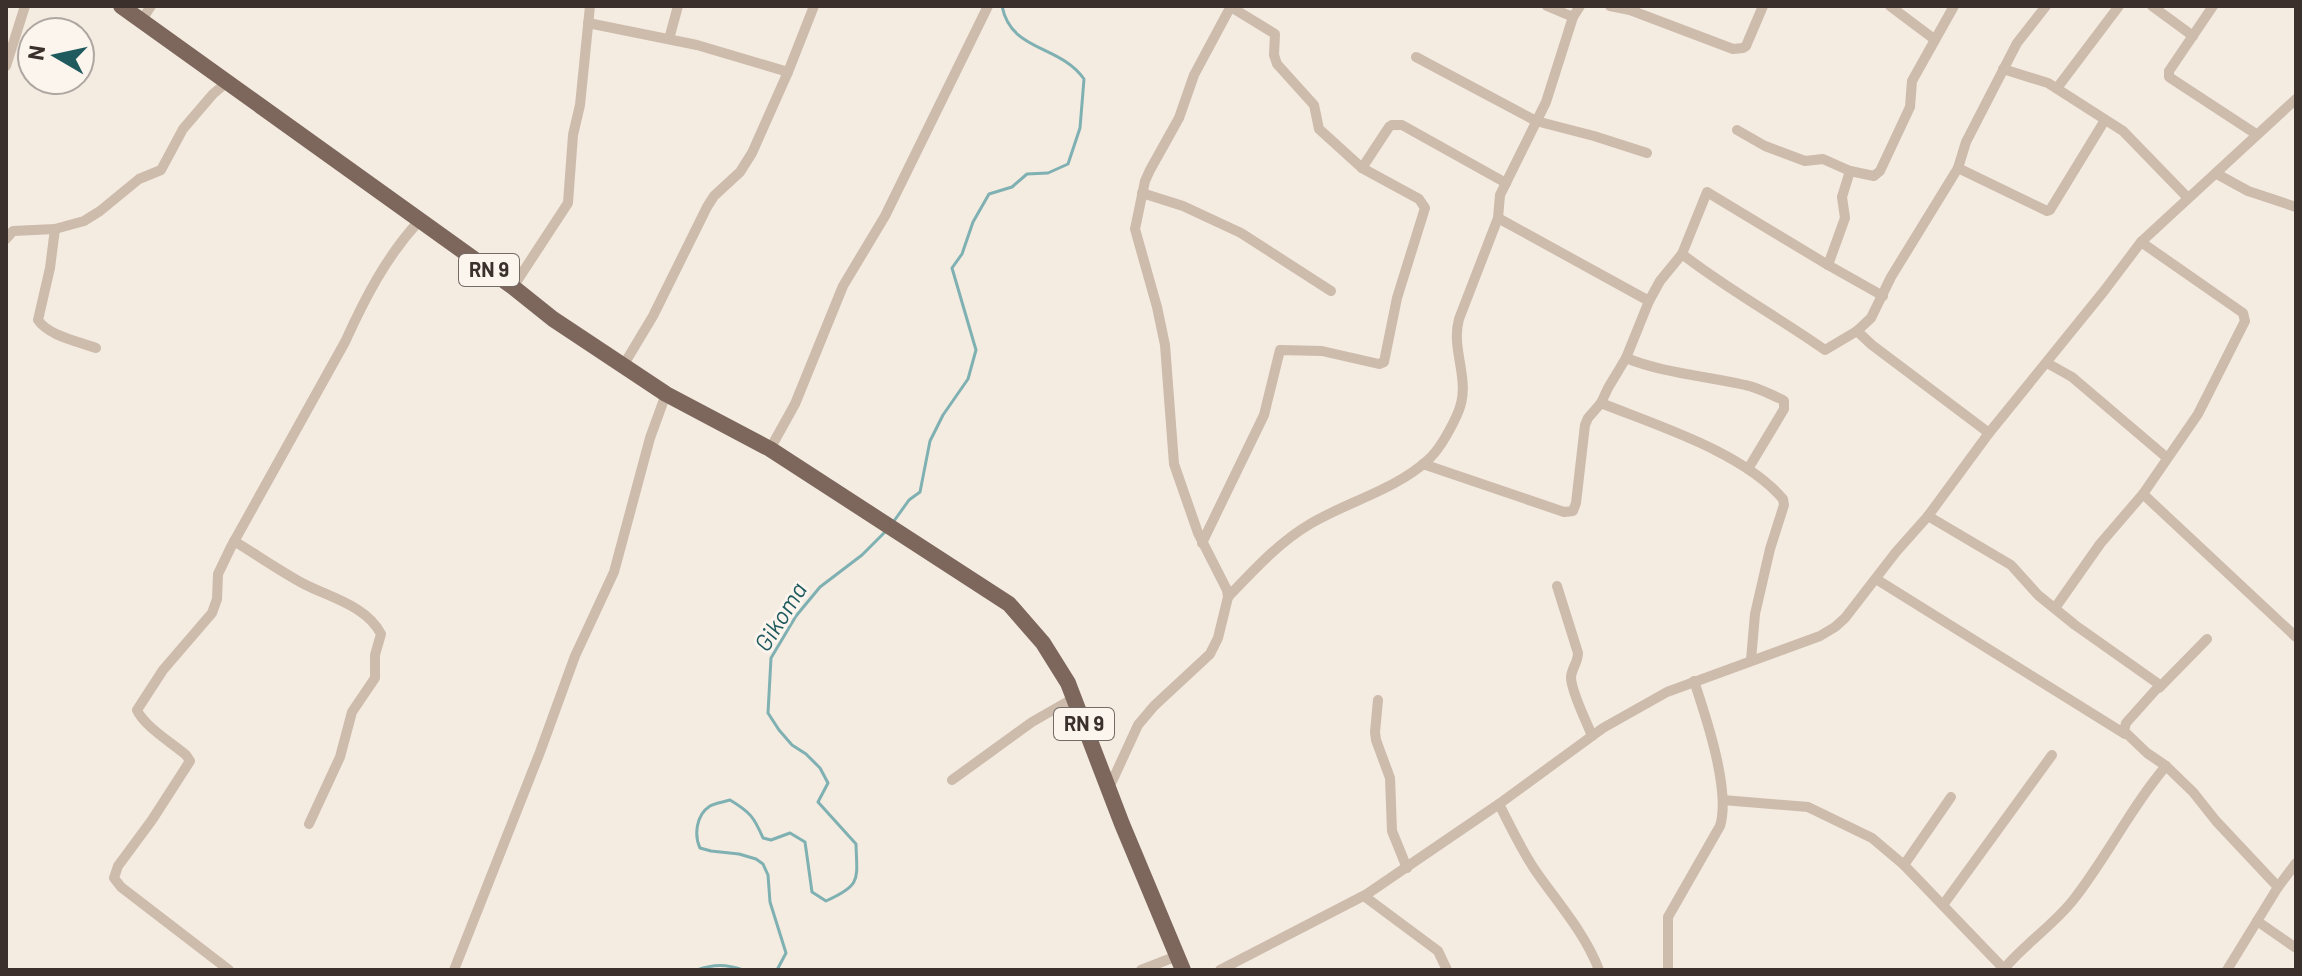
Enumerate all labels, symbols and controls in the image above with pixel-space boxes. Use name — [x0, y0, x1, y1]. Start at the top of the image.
north arrow — [16, 16, 96, 96]
text: N — [21, 43, 49, 62]
road number: RN 9 — [459, 254, 519, 286]
water label: Gikoma — [747, 576, 812, 656]
road number: RN 9 — [1054, 708, 1114, 740]

